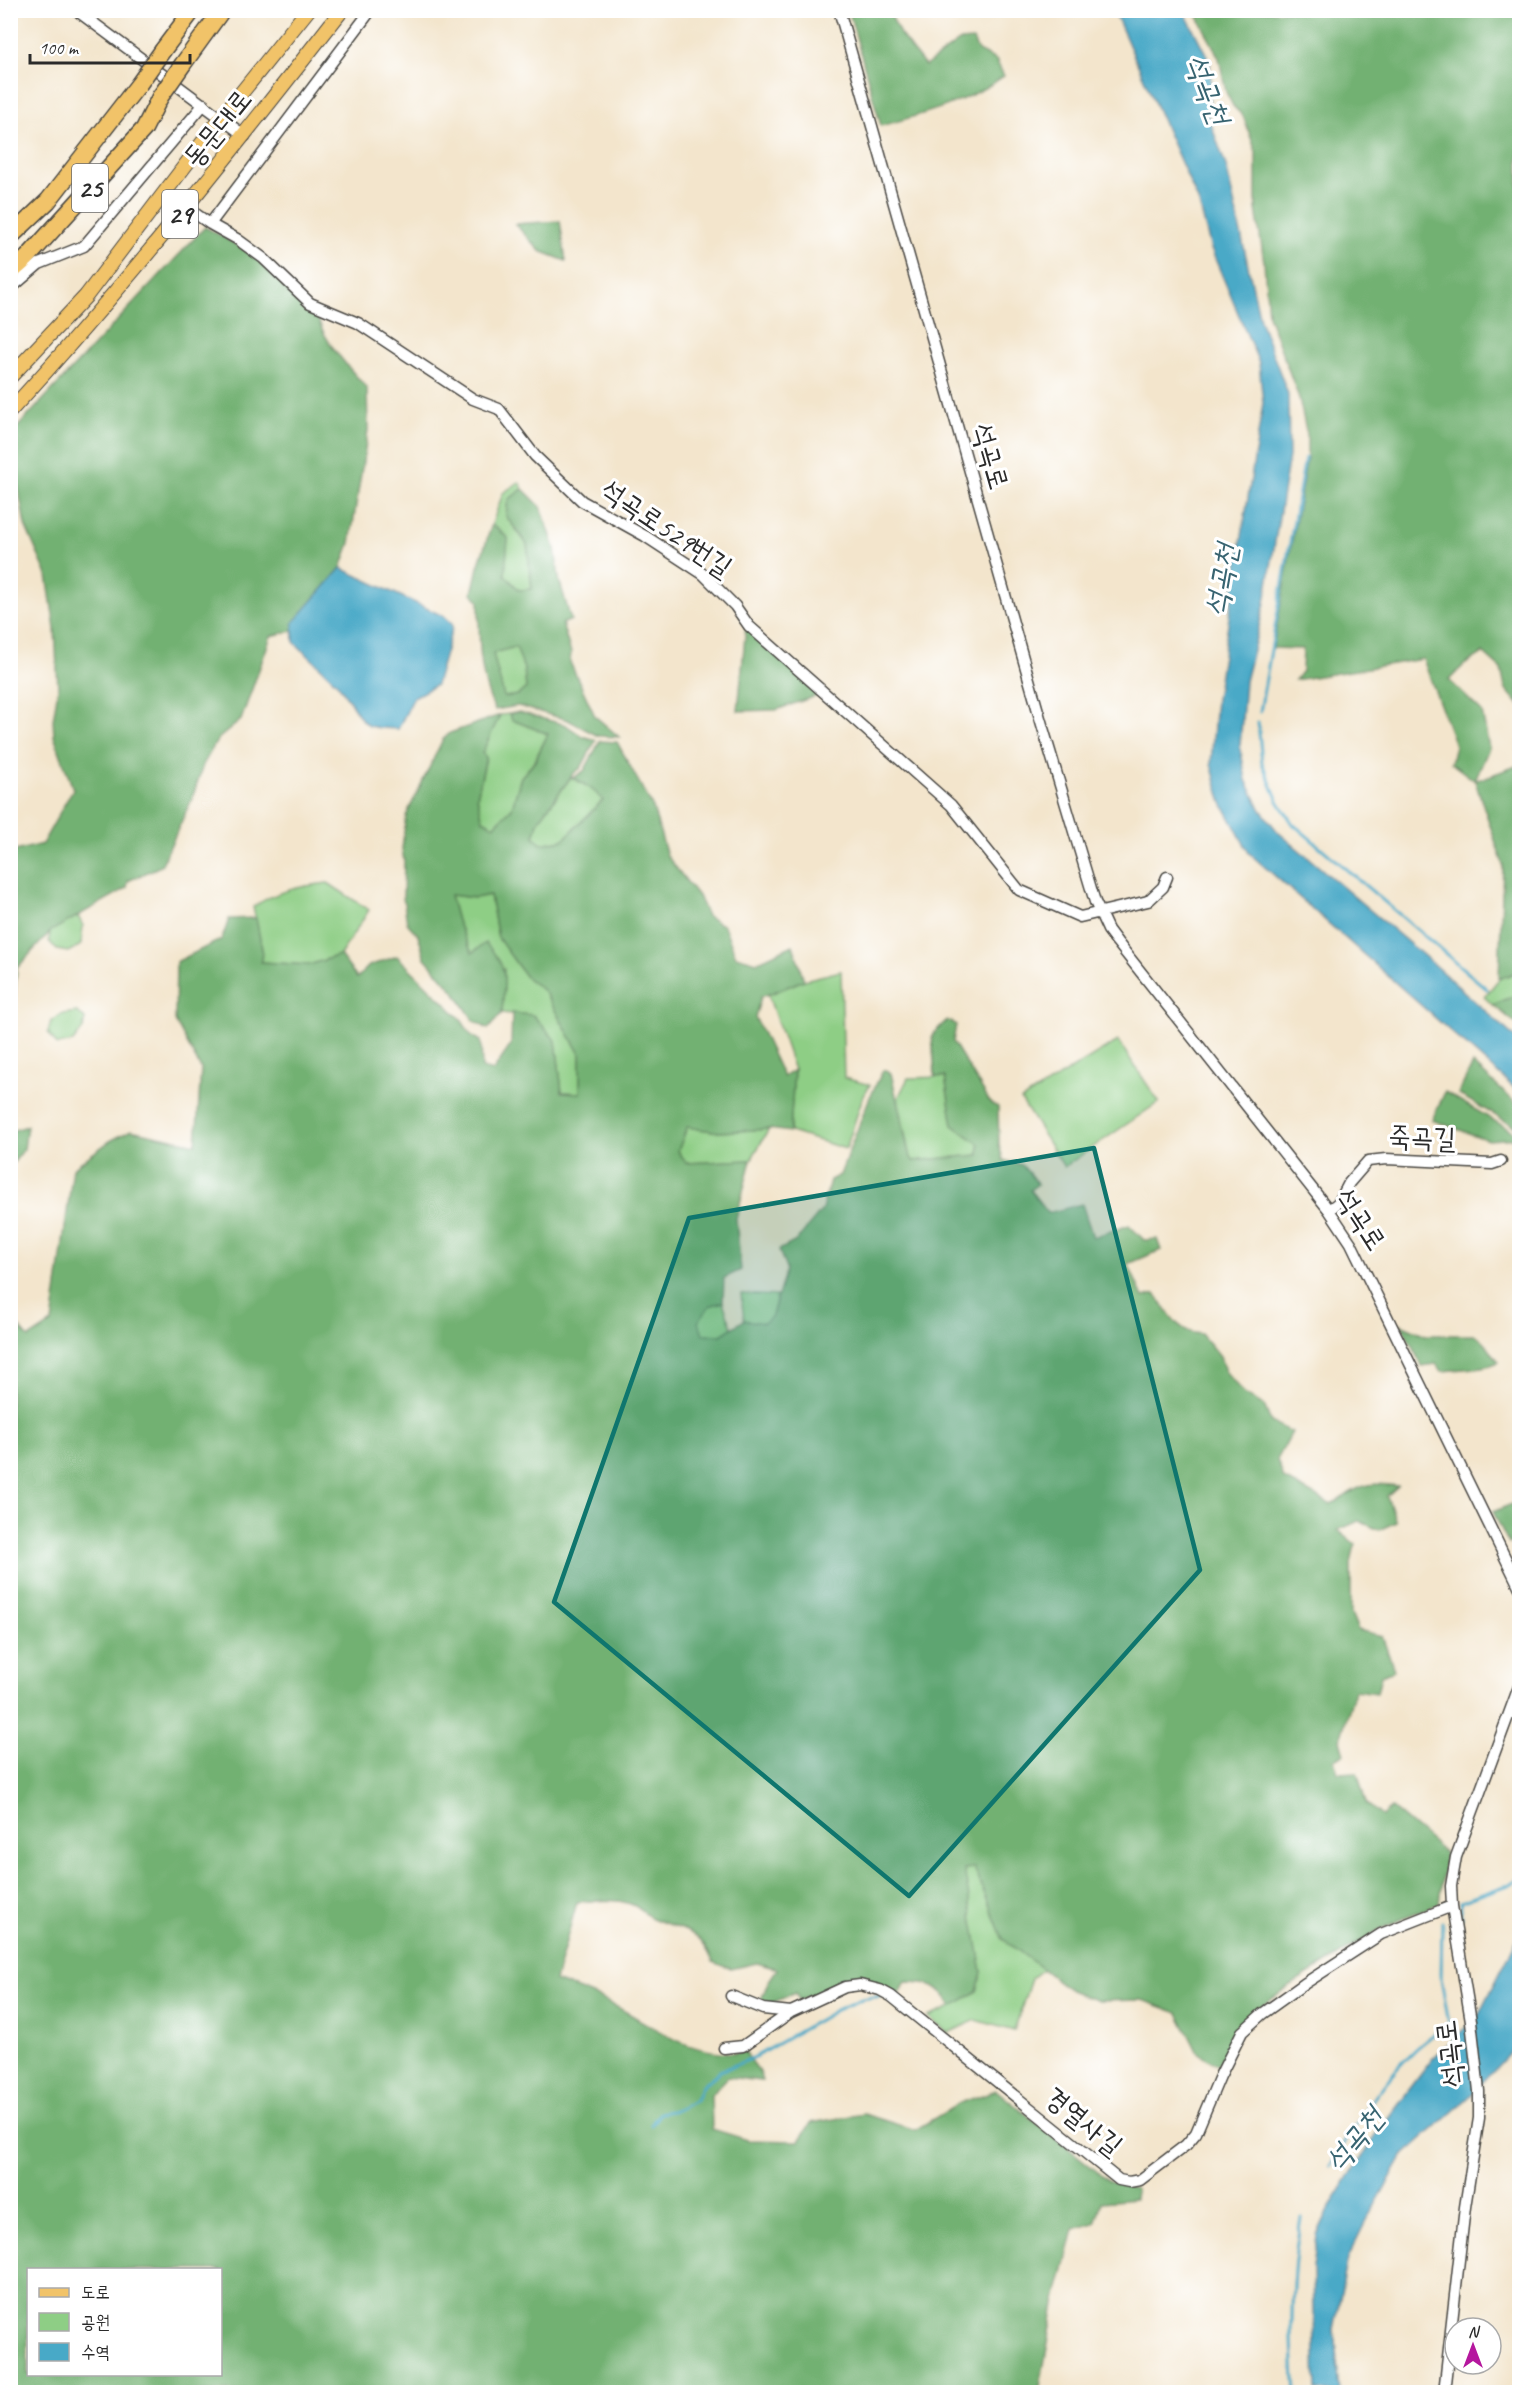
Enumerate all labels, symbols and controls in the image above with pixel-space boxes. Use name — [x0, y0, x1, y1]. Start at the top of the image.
scale bar — [30, 27, 190, 65]
text: 100 m — [39, 37, 80, 59]
water label: 석곡천 — [1177, 48, 1240, 132]
street label: 동문대로 — [175, 82, 259, 174]
road number: 25 — [72, 164, 108, 212]
road number: 29 — [162, 190, 198, 238]
street label: 석곡로 — [965, 419, 1017, 493]
street label: 석곡로529번길 — [595, 471, 739, 585]
water label: 석곡천 — [1196, 538, 1246, 619]
street label: 죽곡길 — [1388, 1118, 1456, 1156]
street label: 석곡로 — [1328, 1181, 1394, 1257]
street label: 석곡로 — [1428, 2018, 1470, 2090]
street label: 경열사길 — [1038, 2079, 1130, 2163]
water label: 석곡천 — [1316, 2097, 1394, 2179]
legend — [27, 2268, 222, 2376]
text: 도로 — [81, 2281, 110, 2303]
text: 공원 — [81, 2311, 110, 2333]
north arrow — [1443, 2316, 1503, 2376]
text: N — [1468, 2322, 1481, 2342]
text: 수역 — [81, 2341, 110, 2363]

